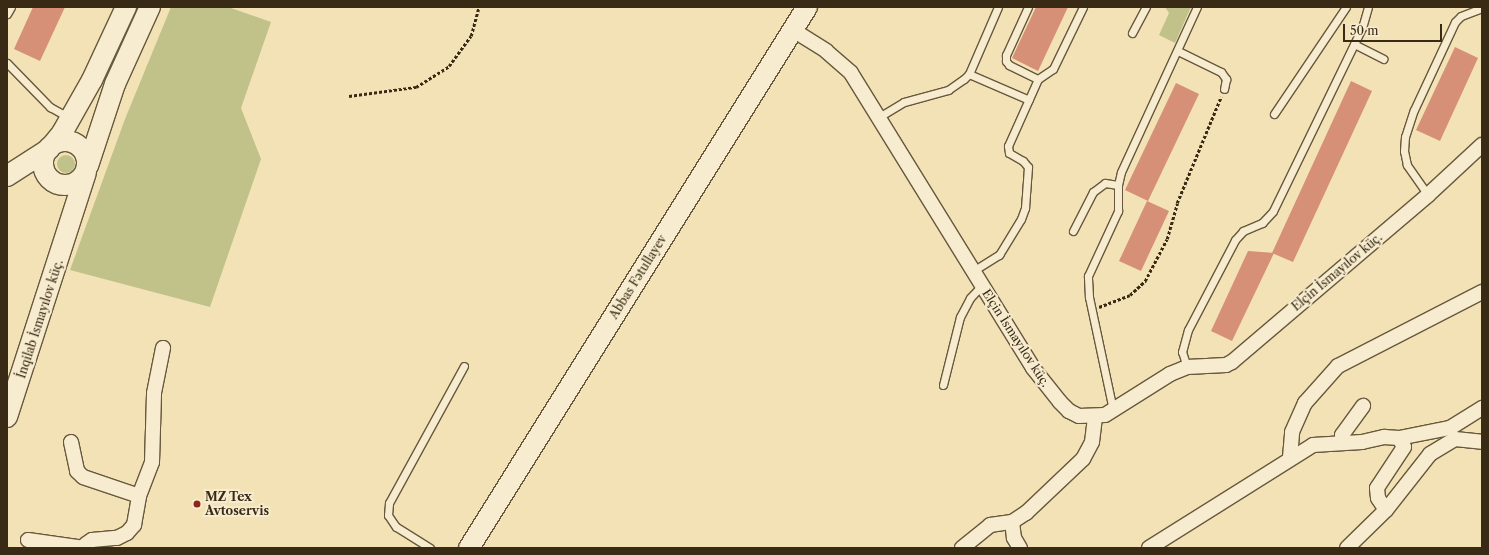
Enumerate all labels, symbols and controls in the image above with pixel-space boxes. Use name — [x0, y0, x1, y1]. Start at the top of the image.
scale bar — [1345, 16, 1444, 42]
text: 50 m — [1350, 23, 1379, 38]
street label: Elçin İsmayılov küç. — [1289, 230, 1385, 314]
street label: Abbas Fətullayev — [606, 232, 670, 322]
street label: İnqilab İsmayılov küç. — [14, 258, 66, 380]
street label: Elçin İsmayılov küç. — [979, 286, 1053, 390]
place label: MZ Tex Avtoservis — [205, 490, 269, 518]
marker: MZ Tex Avtoservis — [192, 499, 202, 509]

